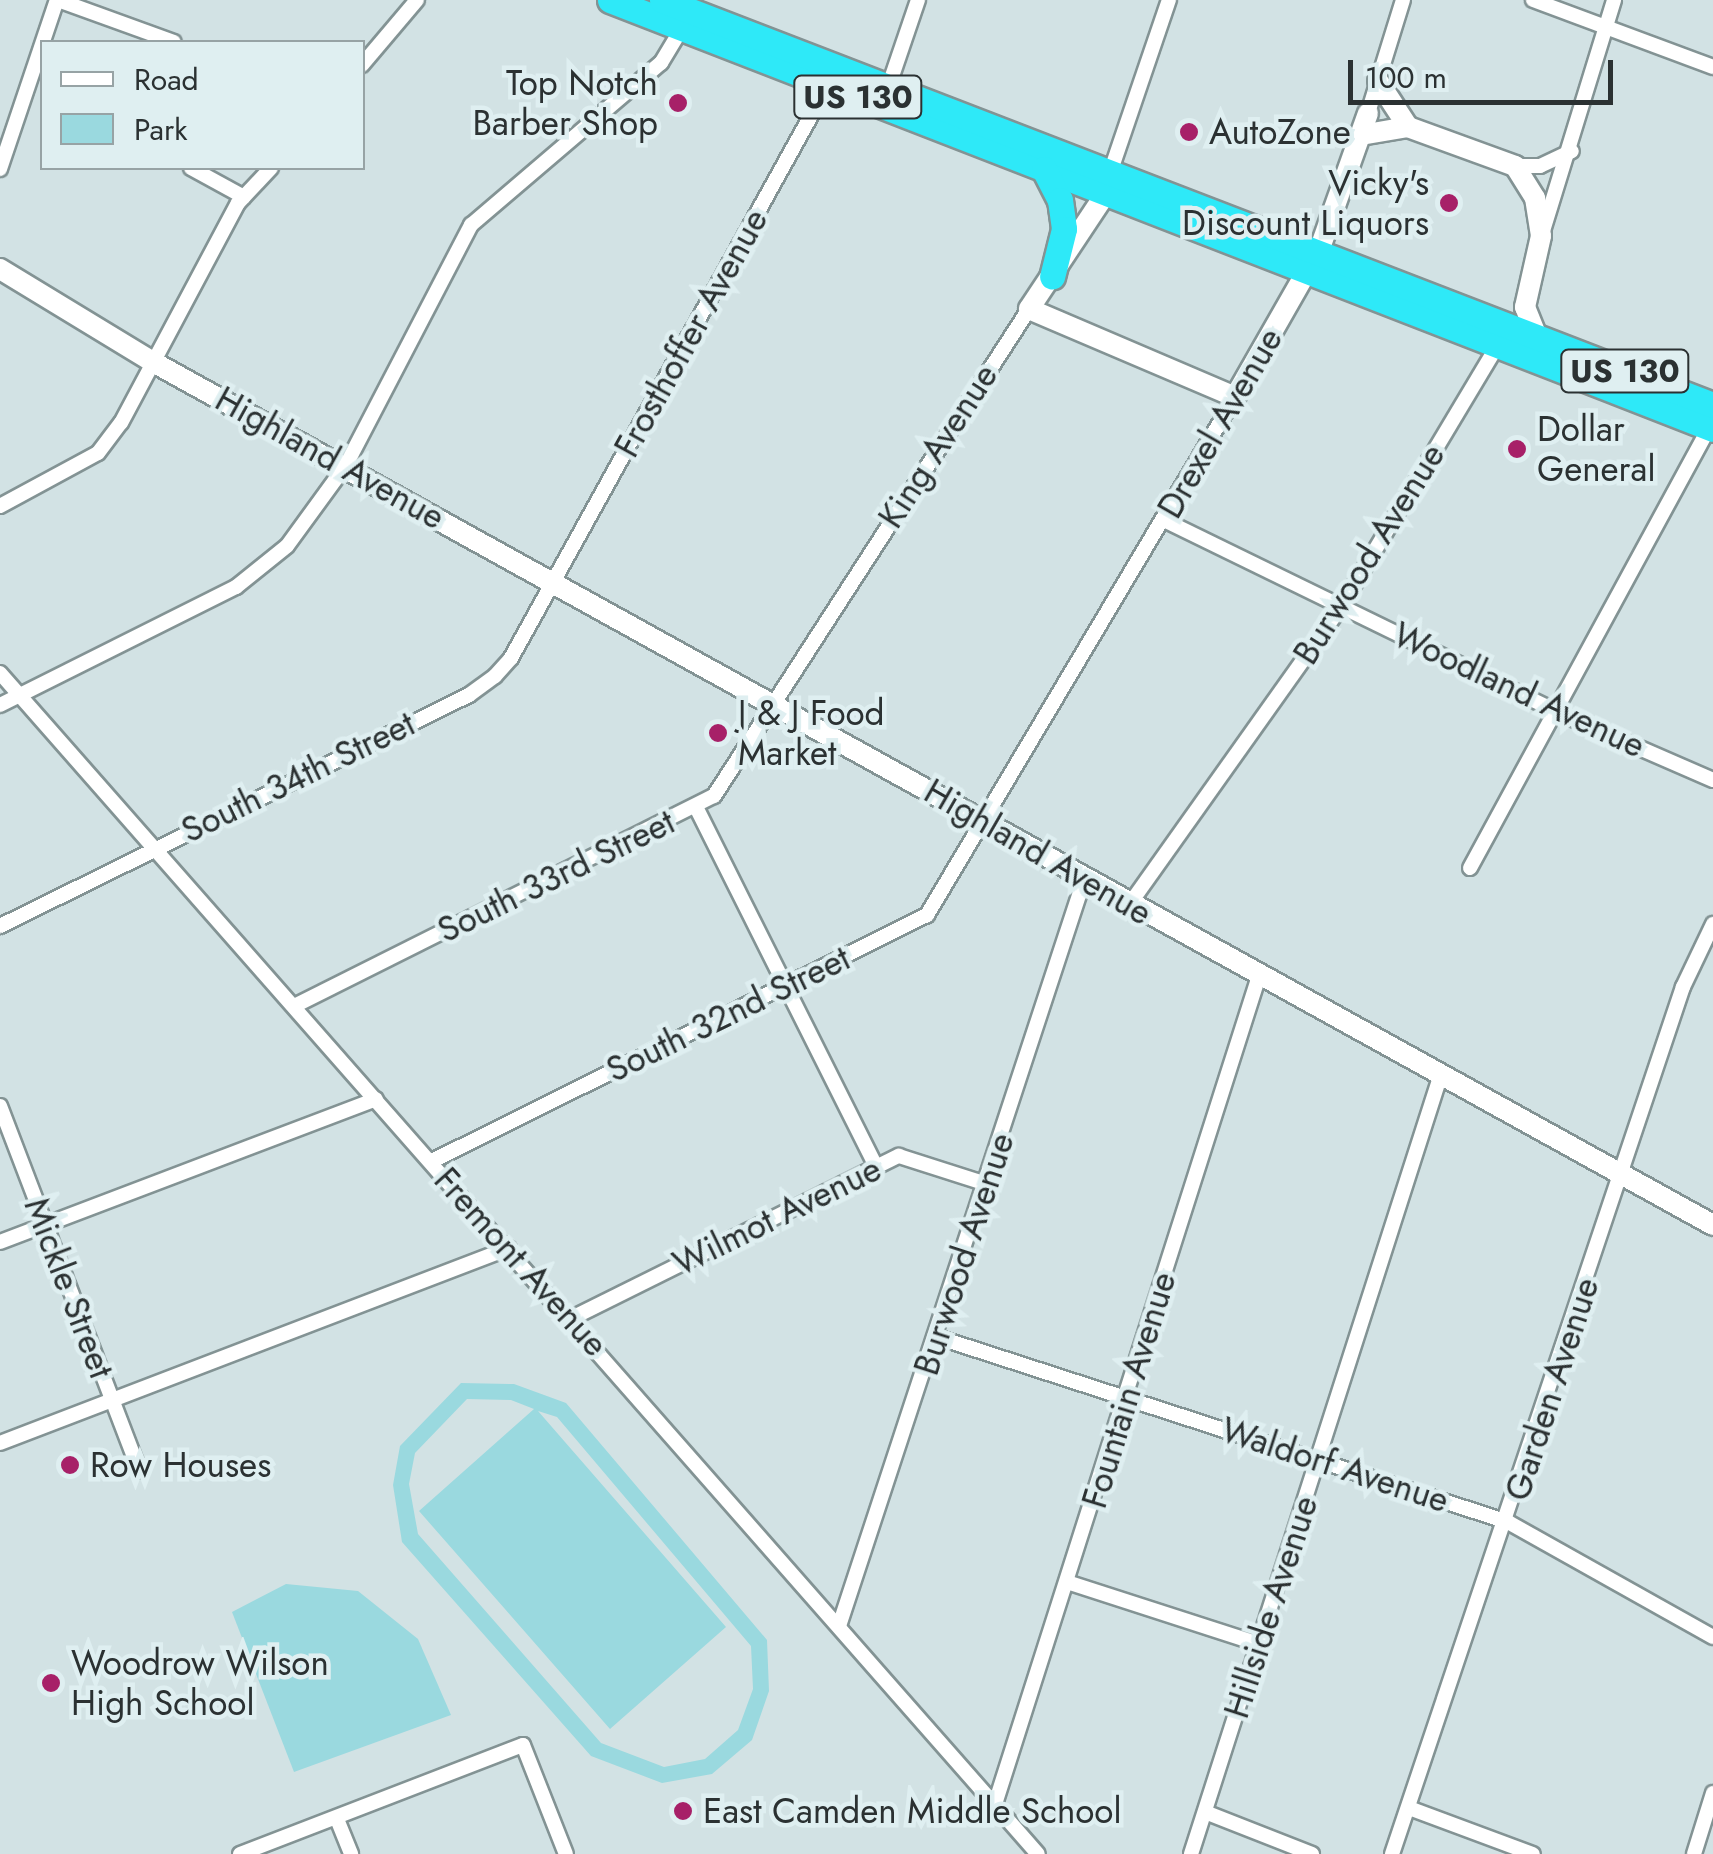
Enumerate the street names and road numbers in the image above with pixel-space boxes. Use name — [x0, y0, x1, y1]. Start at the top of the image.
road number: US 130 — [793, 70, 923, 124]
street label: Frosthoffer Avenue — [605, 202, 777, 464]
street label: Drexel Avenue — [1149, 320, 1291, 526]
road number: US 130 — [1560, 344, 1690, 398]
street label: King Avenue — [870, 356, 1006, 536]
street label: Highland Avenue — [208, 378, 452, 538]
street label: Burwood Avenue — [1284, 436, 1454, 672]
street label: Woodland Avenue — [1387, 613, 1651, 767]
street label: South 34th Street — [175, 702, 421, 852]
street label: Highland Avenue — [917, 770, 1159, 934]
street label: South 33rd Street — [431, 801, 681, 951]
street label: South 32nd Street — [600, 937, 856, 1091]
street label: Burwood Avenue — [905, 1128, 1023, 1380]
street label: Wilmot Avenue — [666, 1148, 888, 1284]
street label: Fremont Avenue — [425, 1159, 617, 1365]
street label: Mickle Street — [15, 1192, 123, 1384]
street label: Fountain Avenue — [1073, 1267, 1185, 1513]
street label: Garden Avenue — [1496, 1272, 1608, 1506]
street label: Waldorf Avenue — [1216, 1408, 1454, 1522]
street label: Hillside Avenue — [1215, 1491, 1327, 1723]

